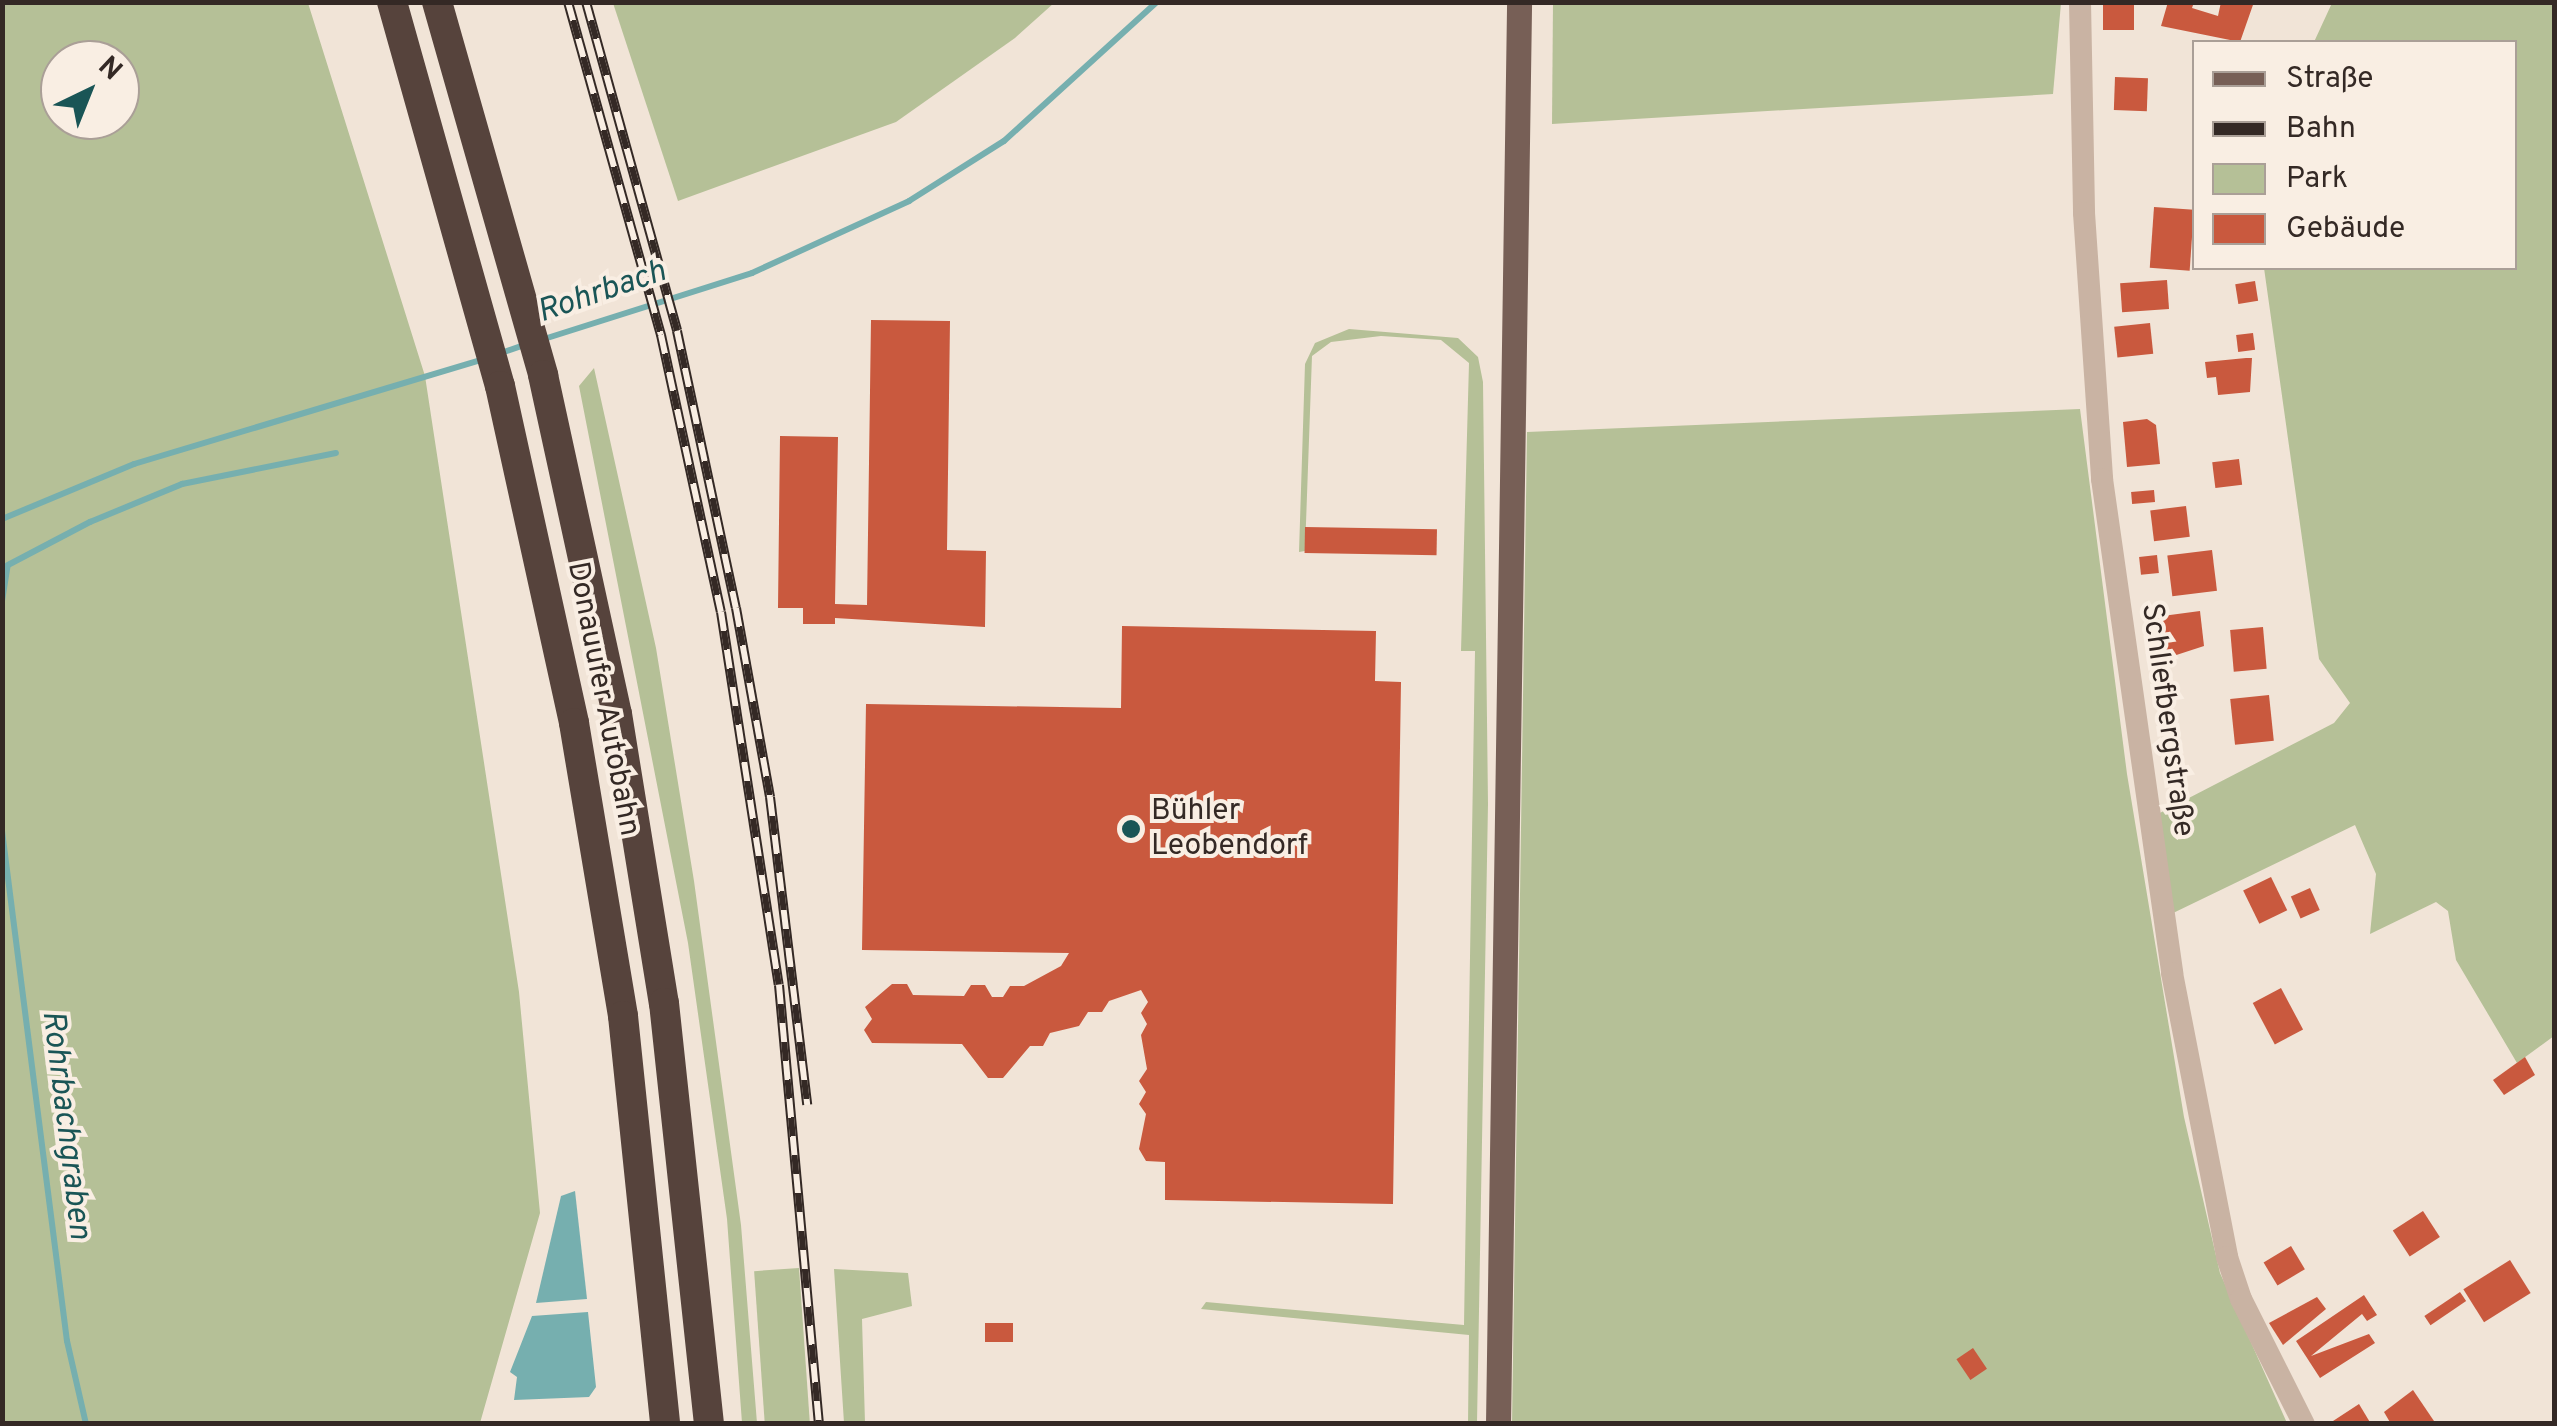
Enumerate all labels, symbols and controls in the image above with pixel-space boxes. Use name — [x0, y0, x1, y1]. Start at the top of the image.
north arrow — [40, 40, 140, 140]
legend — [2192, 40, 2517, 270]
text: N — [89, 49, 129, 90]
text: Straße — [2286, 61, 2373, 98]
text: Bahn — [2286, 111, 2356, 148]
text: Park — [2286, 161, 2348, 198]
text: Gebäude — [2286, 211, 2405, 248]
water label: Rohrbach — [533, 253, 671, 333]
street label: Donauufer Autobahn — [558, 558, 646, 840]
street label: Schliefbergstraße — [2132, 601, 2200, 839]
place label: Bühler Leobendorf — [1151, 794, 1308, 864]
marker: Bühler Leobendorf — [1120, 818, 1142, 840]
water label: Rohrbachgraben — [32, 1008, 98, 1242]

